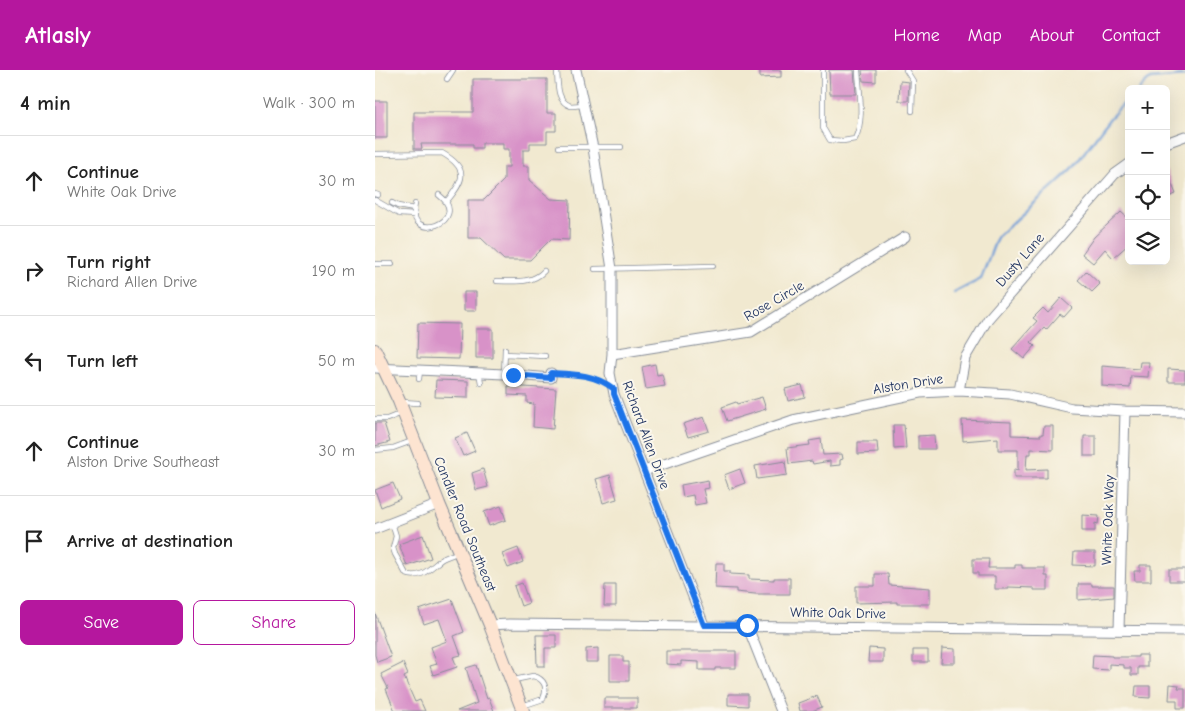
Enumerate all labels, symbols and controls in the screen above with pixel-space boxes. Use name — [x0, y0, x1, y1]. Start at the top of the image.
text: Atlasly — [25, 21, 91, 49]
text: Home — [893, 25, 940, 46]
text: Map — [968, 25, 1002, 46]
text: About — [1030, 25, 1074, 46]
text: Contact — [1102, 25, 1160, 46]
map controls — [1125, 85, 1170, 265]
button: + — [1125, 85, 1170, 130]
text: 4 min — [20, 91, 71, 115]
text: Walk · 300 m — [263, 94, 355, 112]
button: − — [1125, 130, 1170, 175]
text: Continue — [67, 161, 139, 183]
icon: ahead — [20, 167, 48, 195]
text: 30 m — [319, 172, 355, 190]
button: locate — [1125, 175, 1170, 220]
text: White Oak Drive — [67, 183, 177, 201]
button: layers — [1125, 220, 1170, 265]
street label: Dusty Lane — [992, 230, 1048, 290]
text: Turn right — [67, 251, 151, 273]
icon: right — [20, 257, 48, 285]
text: 190 m — [312, 262, 355, 280]
text: Richard Allen Drive — [67, 273, 197, 291]
street label: Rose Circle — [741, 277, 807, 325]
icon: left — [20, 347, 48, 375]
text: Turn left — [67, 350, 138, 372]
text: 50 m — [318, 352, 355, 370]
route end — [502, 364, 525, 387]
street label: Alston Drive — [872, 370, 944, 398]
street label: Richard Allen Drive — [619, 379, 673, 491]
text: Continue — [67, 431, 139, 453]
icon: ahead — [20, 437, 48, 465]
text: 30 m — [319, 442, 355, 460]
text: Alston Drive Southeast — [67, 453, 219, 471]
street label: Candler Road Southeast — [430, 454, 500, 595]
street label: White Oak Way — [1098, 474, 1118, 566]
icon: arrive — [20, 527, 48, 555]
text: Arrive at destination — [67, 530, 233, 552]
button: Save — [20, 600, 183, 645]
button: Share — [193, 600, 355, 645]
street label: White Oak Drive — [790, 604, 886, 622]
route start — [736, 614, 759, 637]

